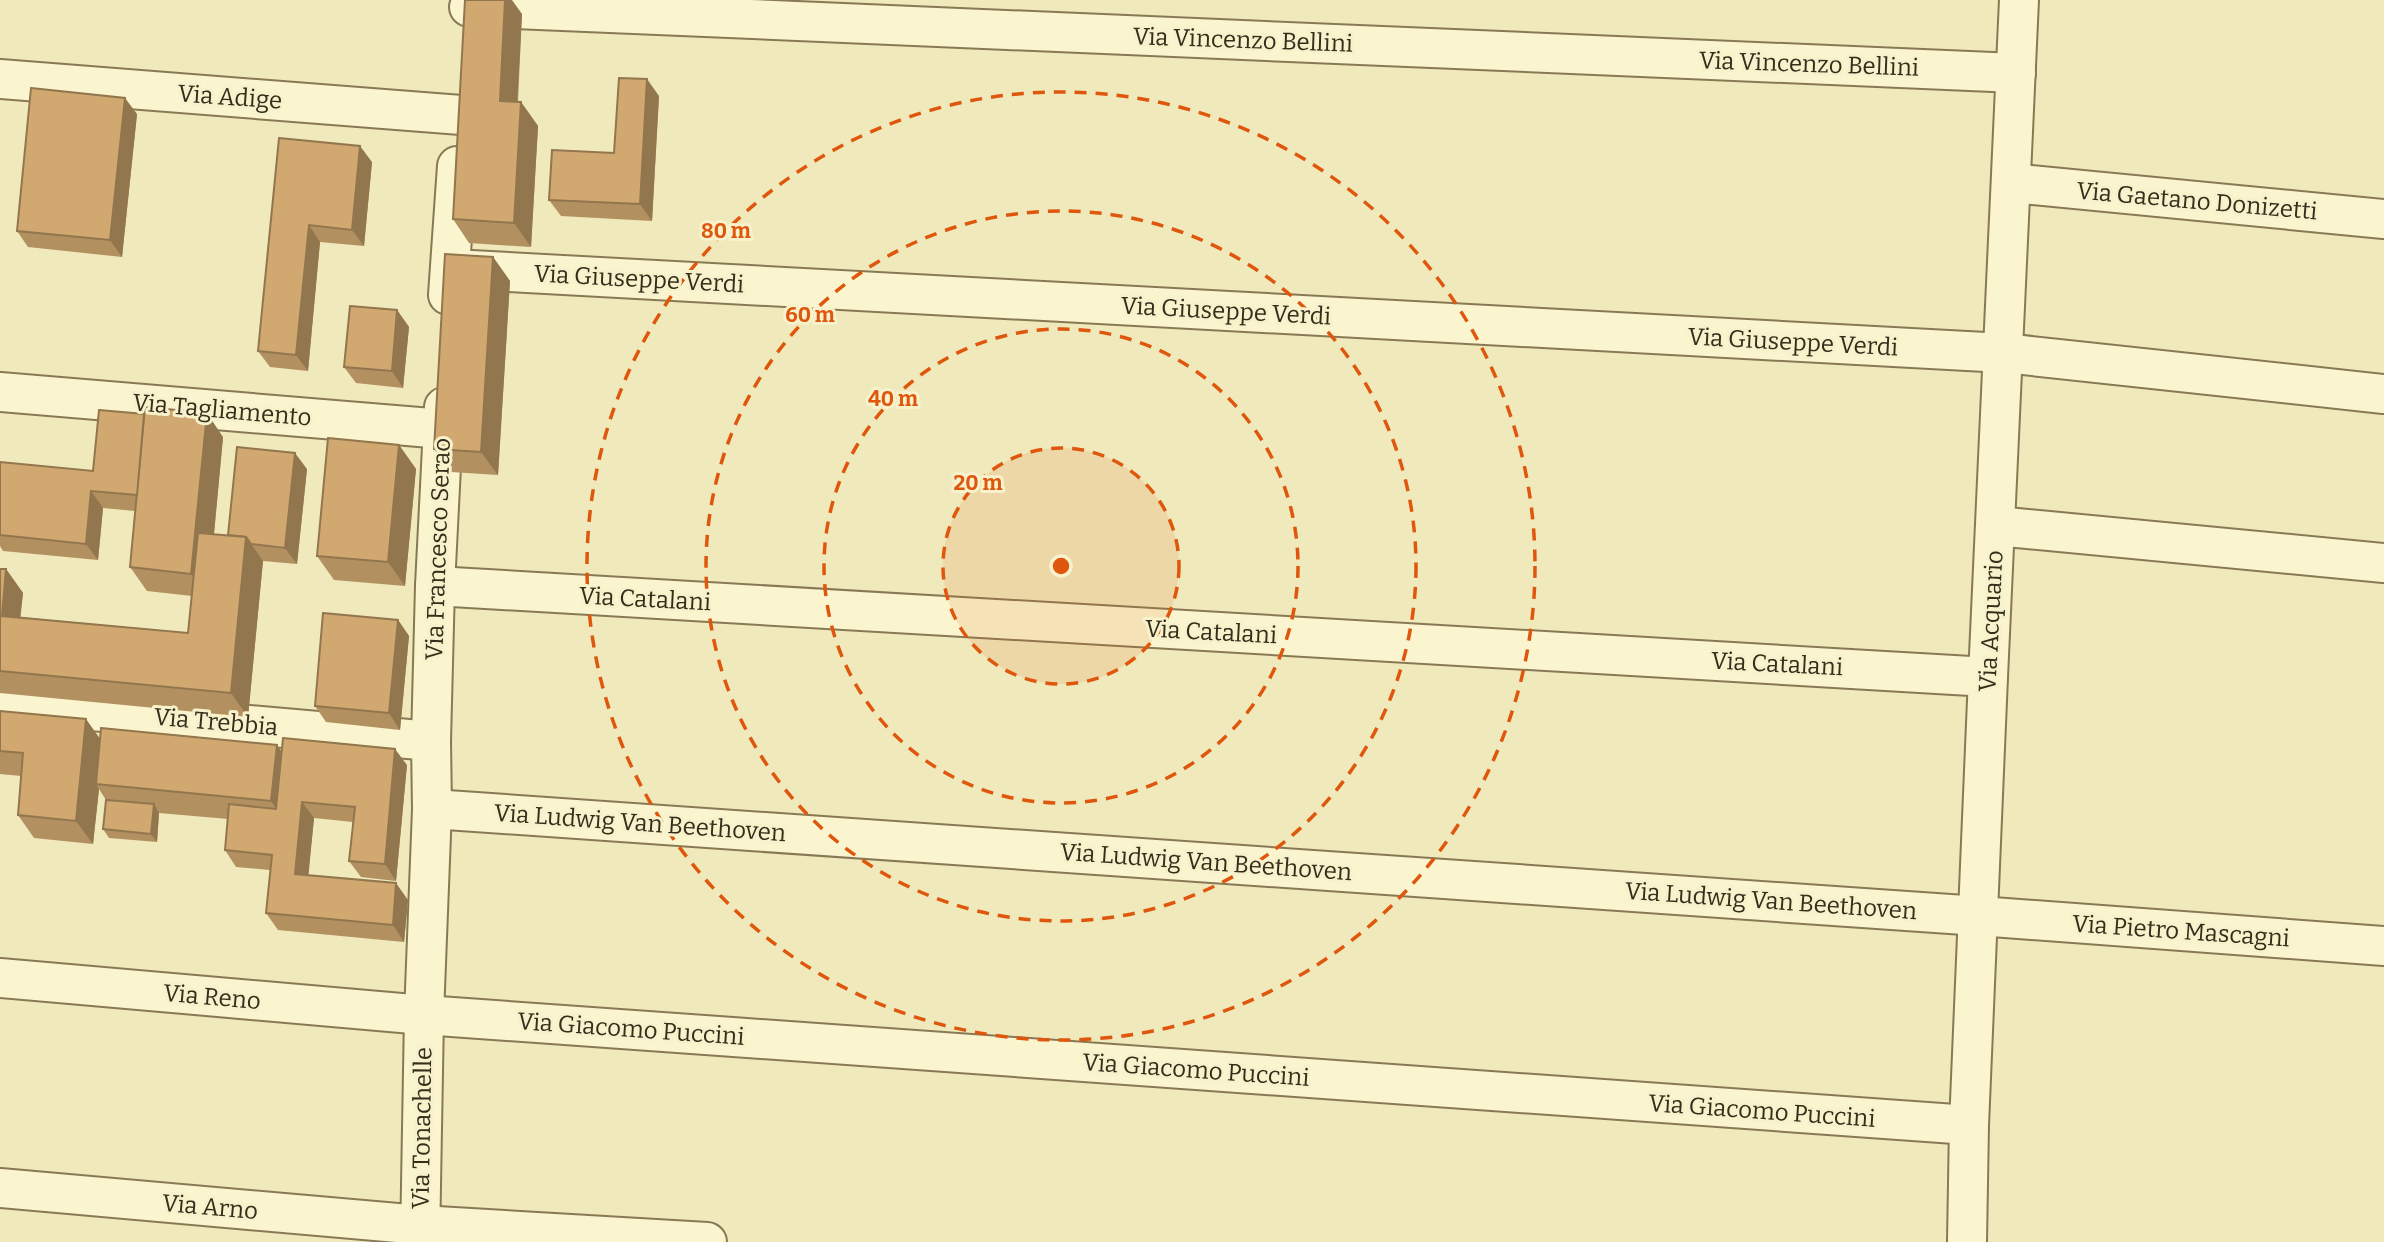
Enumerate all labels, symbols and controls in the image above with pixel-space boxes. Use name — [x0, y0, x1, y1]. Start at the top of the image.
street label: Via Vincenzo Bellini — [1132, 22, 1354, 58]
street label: Via Vincenzo Bellini — [1698, 46, 1920, 82]
street label: Via Adige — [177, 79, 283, 115]
street label: Via Gaetano Donizetti — [2075, 177, 2319, 225]
text: 80 m — [701, 218, 751, 244]
street label: Via Giuseppe Verdi — [533, 260, 745, 298]
street label: Via Giuseppe Verdi — [1120, 292, 1332, 330]
text: 60 m — [785, 302, 835, 328]
street label: Via Giuseppe Verdi — [1687, 323, 1899, 361]
text: 40 m — [868, 386, 918, 412]
street label: Via Tagliamento — [131, 388, 313, 432]
street label: Via Francesco Serao — [420, 437, 456, 661]
text: 20 m — [954, 470, 1002, 496]
street label: Via Acquario — [1973, 549, 2009, 693]
centre of rings — [1049, 554, 1073, 578]
street label: Via Catalani — [578, 582, 712, 616]
street label: Via Catalani — [1144, 615, 1278, 649]
street label: Via Catalani — [1710, 647, 1844, 681]
street label: Via Trebbia — [153, 703, 279, 741]
street label: Via Ludwig Van Beethoven — [493, 799, 787, 847]
street label: Via Ludwig Van Beethoven — [1059, 838, 1353, 886]
street label: Via Ludwig Van Beethoven — [1624, 877, 1918, 925]
street label: Via Pietro Mascagni — [2071, 909, 2291, 953]
street label: Via Reno — [162, 979, 262, 1015]
street label: Via Giacomo Puccini — [517, 1007, 745, 1051]
street label: Via Tonachelle — [407, 1047, 437, 1209]
street label: Via Giacomo Puccini — [1082, 1048, 1310, 1092]
street label: Via Giacomo Puccini — [1648, 1089, 1876, 1133]
street label: Via Arno — [161, 1189, 259, 1225]

